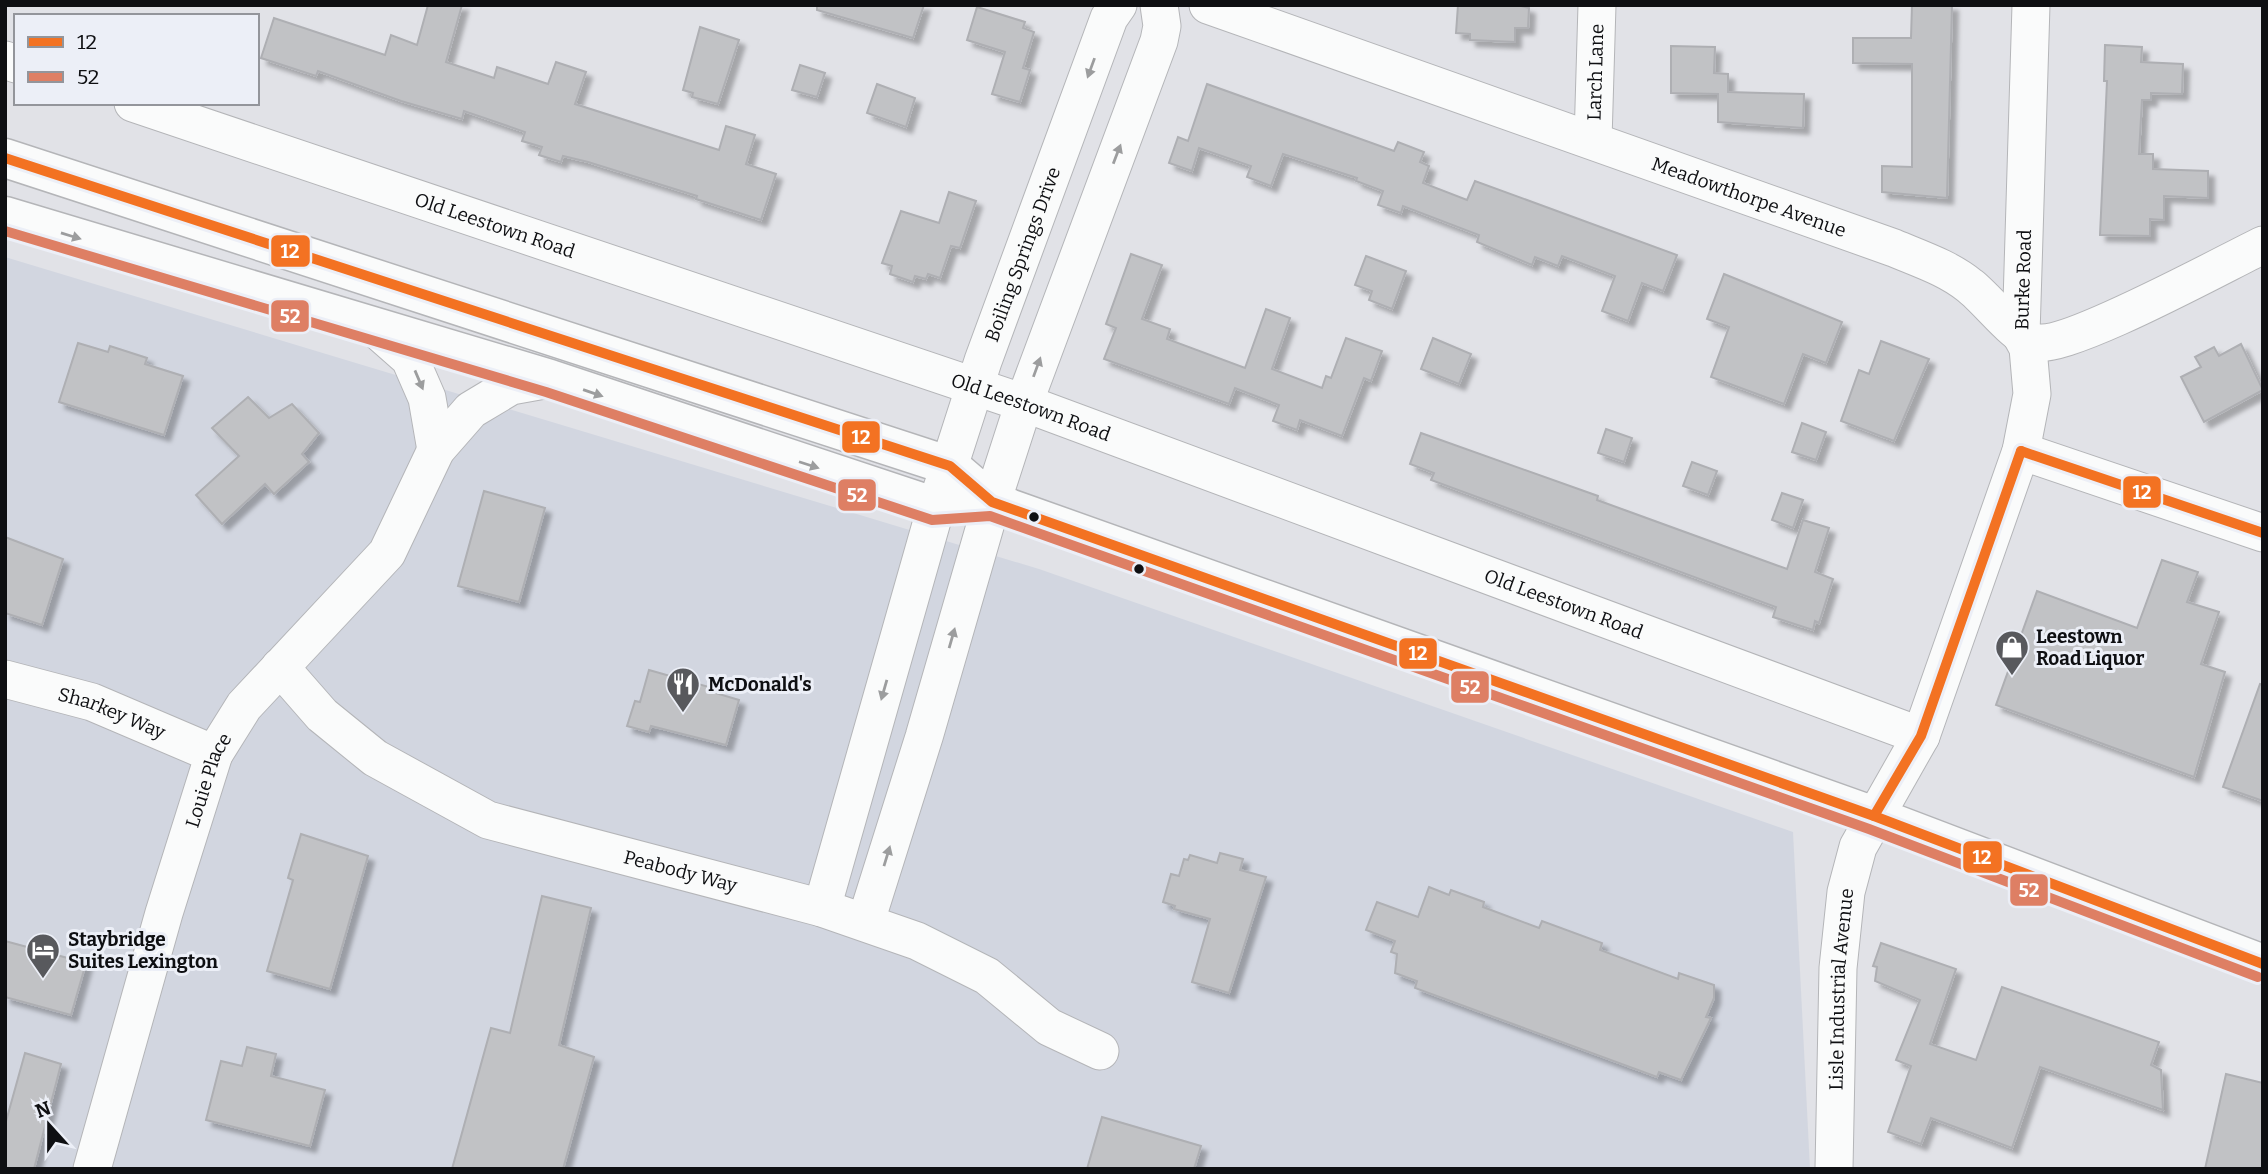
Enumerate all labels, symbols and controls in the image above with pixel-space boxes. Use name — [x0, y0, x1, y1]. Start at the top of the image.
legend — [14, 14, 259, 105]
street label: Larch Lane — [1583, 23, 1608, 121]
text: 12 — [77, 29, 97, 55]
one-way arrow — [1085, 57, 1096, 78]
text: 52 — [77, 64, 99, 90]
one-way arrow — [1111, 144, 1122, 165]
street label: Meadowthorpe Avenue — [1649, 152, 1849, 242]
street label: Boiling Springs Drive — [980, 164, 1065, 345]
street label: Old Leestown Road — [412, 188, 578, 263]
street label: Burke Road — [2010, 229, 2036, 330]
one-way arrow — [60, 232, 81, 242]
line badge: 12 — [270, 234, 311, 268]
text: 12 — [281, 240, 300, 263]
line badge: 52 — [270, 299, 310, 333]
text: 52 — [280, 305, 301, 328]
one-way arrow — [1032, 357, 1043, 378]
street label: Old Leestown Road — [948, 368, 1114, 446]
one-way arrow — [414, 370, 425, 391]
one-way arrow — [583, 388, 604, 399]
line badge: 12 — [841, 420, 881, 454]
text: 12 — [852, 426, 871, 449]
one-way arrow — [799, 460, 820, 471]
line badge: 12 — [2122, 475, 2162, 509]
line badge: 52 — [837, 478, 877, 512]
text: 12 — [2133, 481, 2152, 504]
text: 52 — [847, 484, 868, 507]
unlabelled marker — [1027, 510, 1041, 524]
unlabelled marker — [1132, 562, 1146, 576]
street label: Old Leestown Road — [1481, 564, 1646, 644]
place label: Leestown Road Liquor — [2036, 625, 2145, 670]
one-way arrow — [948, 628, 958, 649]
shop icon: Leestown Road Liquor — [1993, 628, 2031, 677]
line badge: 12 — [1398, 637, 1438, 670]
text: 12 — [1409, 642, 1428, 665]
restaurant icon: McDonald's — [664, 665, 702, 714]
line badge: 52 — [1450, 670, 1490, 704]
place label: McDonald's — [708, 673, 812, 696]
text: 52 — [1460, 676, 1481, 699]
one-way arrow — [878, 680, 888, 701]
street label: Sharkey Way — [55, 682, 170, 744]
street label: Louie Place — [181, 729, 236, 830]
line badge: 12 — [1962, 840, 2003, 874]
street label: Peabody Way — [621, 845, 740, 897]
one-way arrow — [882, 845, 892, 866]
text: 12 — [1973, 846, 1992, 869]
line badge: 52 — [2009, 873, 2049, 907]
text: 52 — [2019, 879, 2040, 902]
street label: Lisle Industrial Avenue — [1825, 887, 1858, 1091]
place label: Staybridge Suites Lexington — [68, 928, 219, 973]
hotel icon: Staybridge Suites Lexington — [24, 931, 62, 980]
north arrow — [14, 1090, 84, 1160]
text: N — [32, 1096, 54, 1123]

